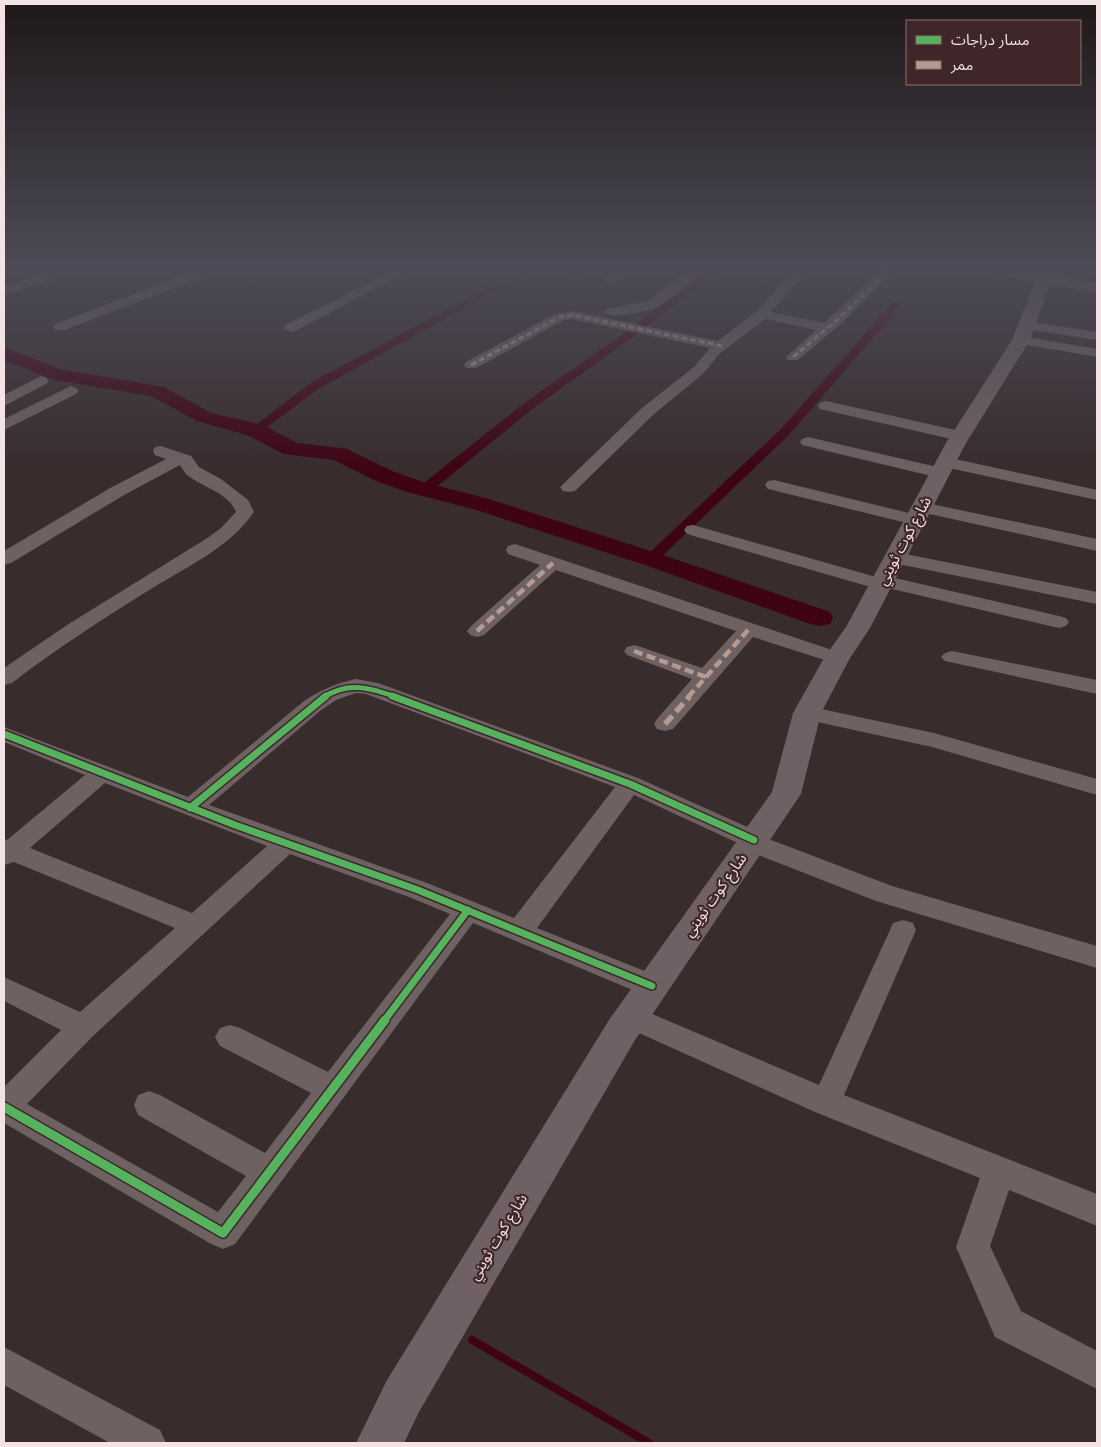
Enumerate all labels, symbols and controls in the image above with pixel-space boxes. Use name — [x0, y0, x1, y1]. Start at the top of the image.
legend — [906, 20, 1081, 85]
text: مسار دراجات — [951, 31, 1030, 49]
text: ممر — [950, 56, 974, 74]
street label: شارع كوت ثويني — [873, 493, 938, 590]
street label: شارع كوت ثويني — [680, 850, 753, 942]
street label: شارع كوت ثويني — [465, 1190, 534, 1285]

